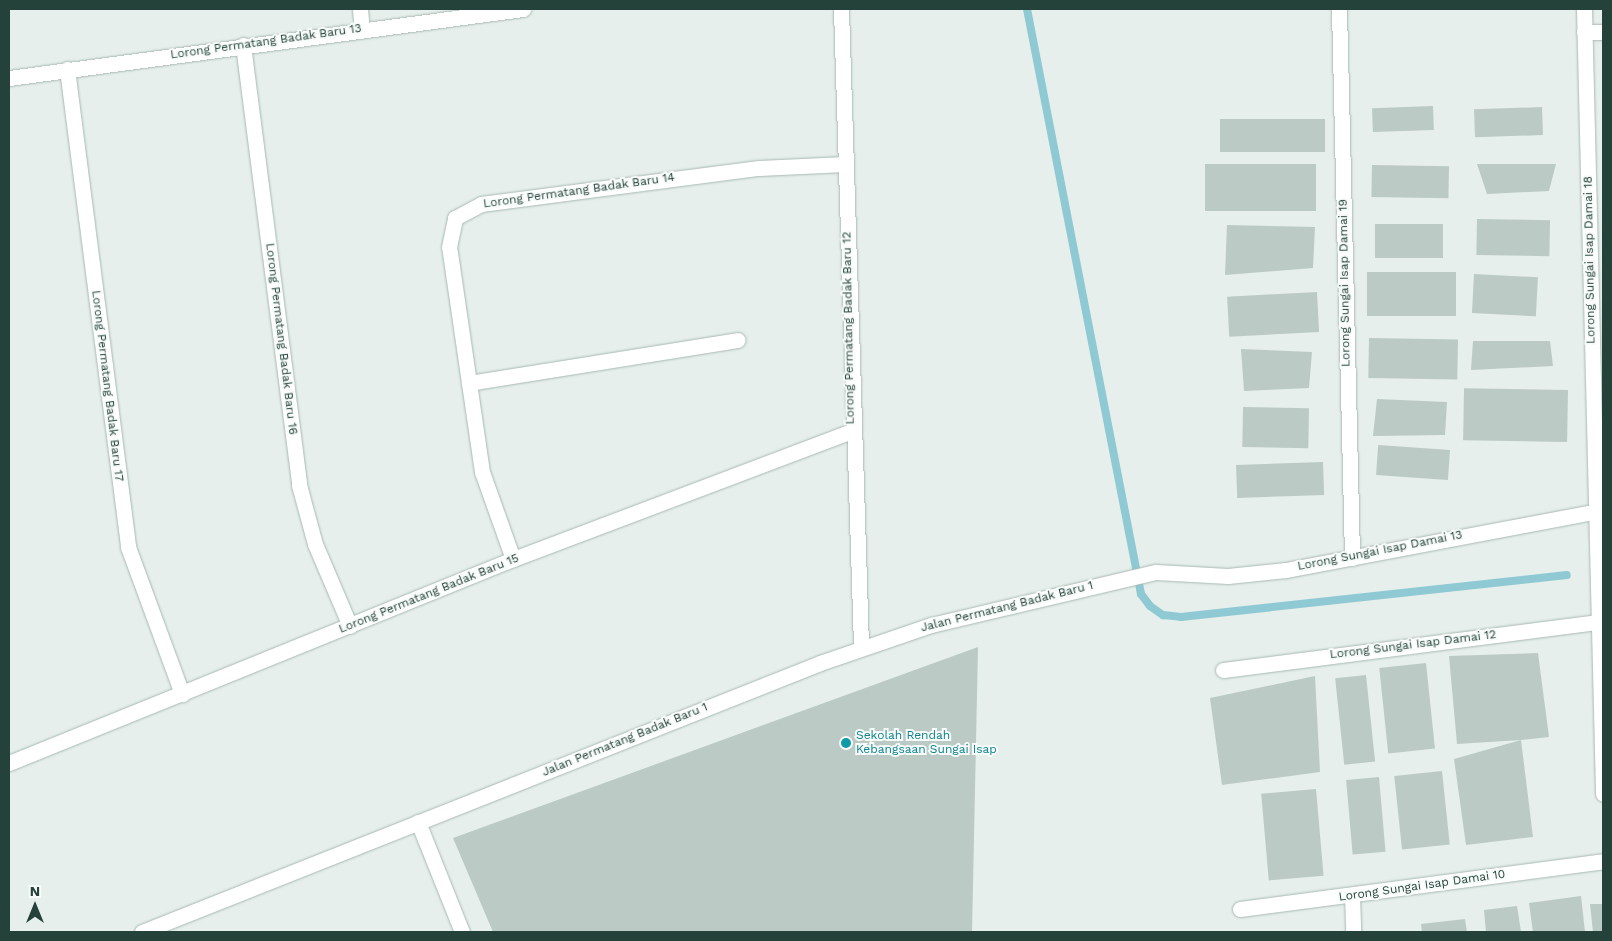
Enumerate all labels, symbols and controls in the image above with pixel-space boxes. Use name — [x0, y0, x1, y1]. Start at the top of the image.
street label: Lorong Permatang Badak Baru 13 — [169, 21, 363, 63]
street label: Lorong Permatang Badak Baru 14 — [482, 170, 676, 212]
street label: Lorong Sungai Isap Damai 18 — [1581, 176, 1599, 344]
street label: Lorong Sungai Isap Damai 19 — [1336, 199, 1354, 367]
street label: Lorong Permatang Badak Baru 12 — [840, 231, 858, 425]
street label: Lorong Permatang Badak Baru 16 — [262, 242, 300, 436]
street label: Lorong Permatang Badak Baru 17 — [88, 289, 126, 483]
street label: Lorong Sungai Isap Damai 13 — [1296, 528, 1464, 574]
street label: Lorong Permatang Badak Baru 15 — [337, 551, 521, 637]
street label: Jalan Permatang Badak Baru 1 — [919, 579, 1095, 635]
street label: Lorong Sungai Isap Damai 12 — [1329, 628, 1497, 662]
street label: Jalan Permatang Badak Baru 1 — [540, 700, 710, 780]
place label: Sekolah Rendah Kebangsaan Sungai Isap — [856, 729, 997, 757]
marker: Sekolah Rendah Kebangsaan Sungai Isap — [840, 737, 852, 749]
street label: Lorong Sungai Isap Damai 10 — [1338, 867, 1506, 905]
north arrow — [10, 881, 60, 931]
text: N — [30, 883, 40, 899]

